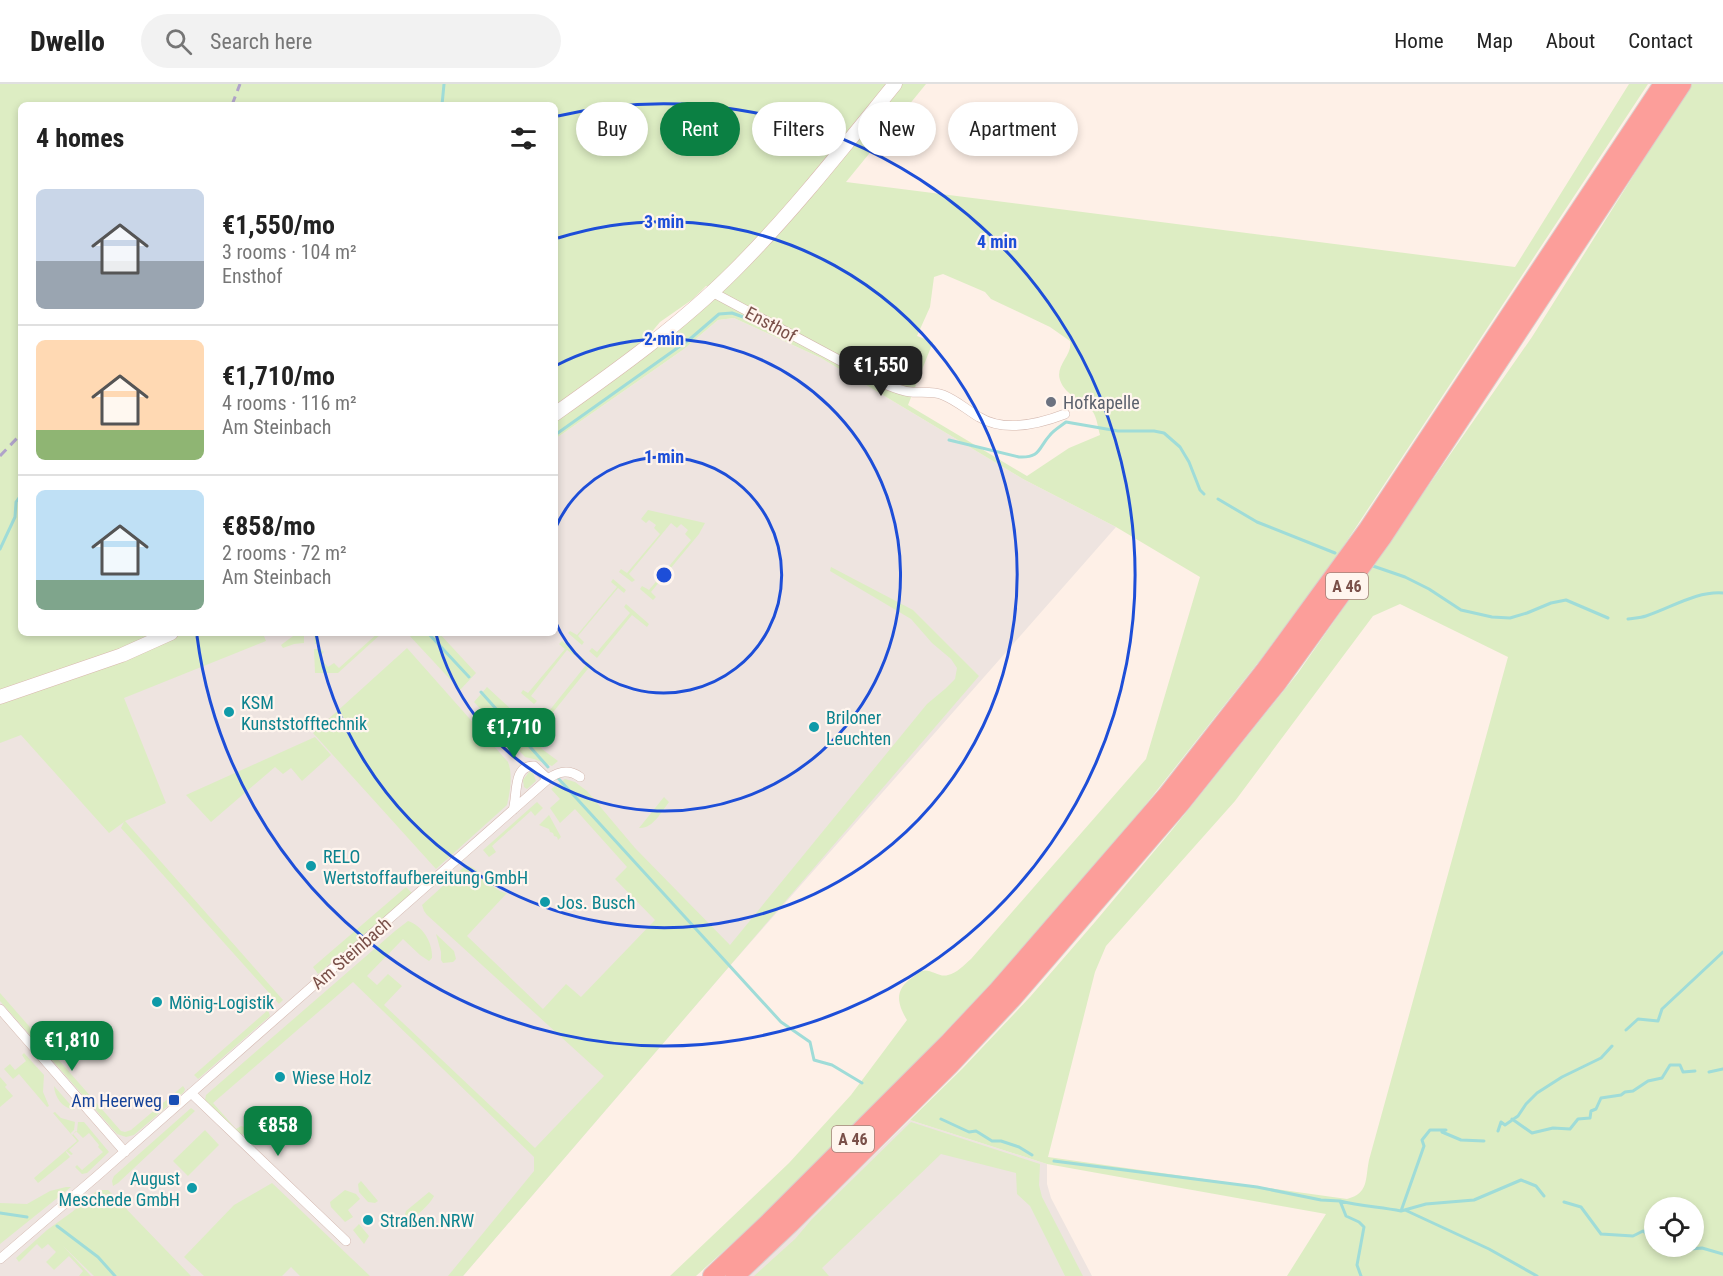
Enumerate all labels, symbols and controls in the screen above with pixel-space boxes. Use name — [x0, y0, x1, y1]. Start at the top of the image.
search box — [141, 14, 561, 68]
text: Dwello — [30, 25, 105, 58]
icon: search — [162, 25, 195, 58]
text: Search here — [210, 29, 312, 54]
text: Home — [1394, 29, 1444, 53]
text: Map — [1477, 29, 1513, 53]
text: About — [1546, 29, 1595, 53]
text: Contact — [1628, 29, 1693, 53]
chip: Buy — [576, 102, 648, 156]
chip: Rent — [660, 102, 740, 156]
chip: Filters — [752, 102, 846, 156]
chip: New — [858, 102, 936, 156]
chip: Apartment — [948, 102, 1078, 156]
icon: filters — [507, 122, 540, 155]
text: 4 homes — [36, 123, 124, 153]
text: €1,550/mo — [222, 210, 335, 240]
text: 3 min — [644, 211, 684, 232]
icon: home — [84, 213, 156, 285]
text: 4 min — [977, 231, 1017, 252]
text: 3 rooms · 104 m² — [222, 240, 357, 264]
text: Ensthof — [222, 264, 283, 288]
street label: Ensthof — [742, 302, 800, 346]
text: 2 min — [644, 328, 684, 349]
pin: €1,550 — [832, 346, 930, 397]
text: €1,550 — [853, 353, 909, 377]
text: €1,710/mo — [222, 361, 335, 391]
icon: home — [84, 364, 156, 436]
text: 4 rooms · 116 m² — [222, 391, 357, 415]
place label: Hofkapelle — [1063, 392, 1140, 413]
marker: Hofkapelle — [1044, 395, 1058, 409]
text: Am Steinbach — [222, 415, 331, 439]
text: 1 min — [644, 446, 684, 467]
text: €858/mo — [222, 511, 315, 541]
icon: home — [84, 514, 156, 586]
text: 2 rooms · 72 m² — [222, 541, 347, 565]
text: Am Steinbach — [222, 565, 331, 589]
centre of rings — [654, 565, 674, 585]
road number: A 46 — [1326, 573, 1368, 599]
place label: KSM Kunststofftechnik — [241, 692, 367, 734]
marker: KSM Kunststofftechnik — [222, 705, 236, 719]
place label: Briloner Leuchten — [826, 707, 891, 749]
pin: €1,710 — [465, 708, 563, 759]
text: €1,710 — [486, 715, 542, 739]
marker: Briloner Leuchten — [807, 720, 821, 734]
place label: RELO Wertstoffaufbereitung GmbH — [323, 846, 528, 888]
marker: RELO Wertstoffaufbereitung GmbH — [304, 859, 318, 873]
place label: Jos. Busch — [557, 892, 636, 913]
marker: Jos. Busch — [538, 895, 552, 909]
street label: Am Steinbach — [307, 913, 395, 993]
place label: Mönig-Logistik — [169, 992, 274, 1013]
marker: Mönig-Logistik — [150, 995, 164, 1009]
pin: €1,810 — [23, 1021, 121, 1072]
text: €1,810 — [44, 1028, 100, 1052]
place label: Wiese Holz — [292, 1067, 371, 1088]
marker: Wiese Holz — [273, 1070, 287, 1084]
place label: Am Heerweg — [71, 1090, 162, 1111]
marker: Am Heerweg — [167, 1093, 181, 1107]
pin: €858 — [242, 1106, 314, 1157]
text: €858 — [258, 1113, 298, 1137]
road number: A 46 — [832, 1126, 874, 1152]
place label: August Meschede GmbH — [59, 1168, 180, 1210]
marker: August Meschede GmbH — [185, 1181, 199, 1195]
map controls — [1644, 1197, 1704, 1257]
button: locate — [1644, 1197, 1704, 1257]
place label: Straßen.NRW — [380, 1210, 474, 1231]
marker: Straßen.NRW — [361, 1213, 375, 1227]

